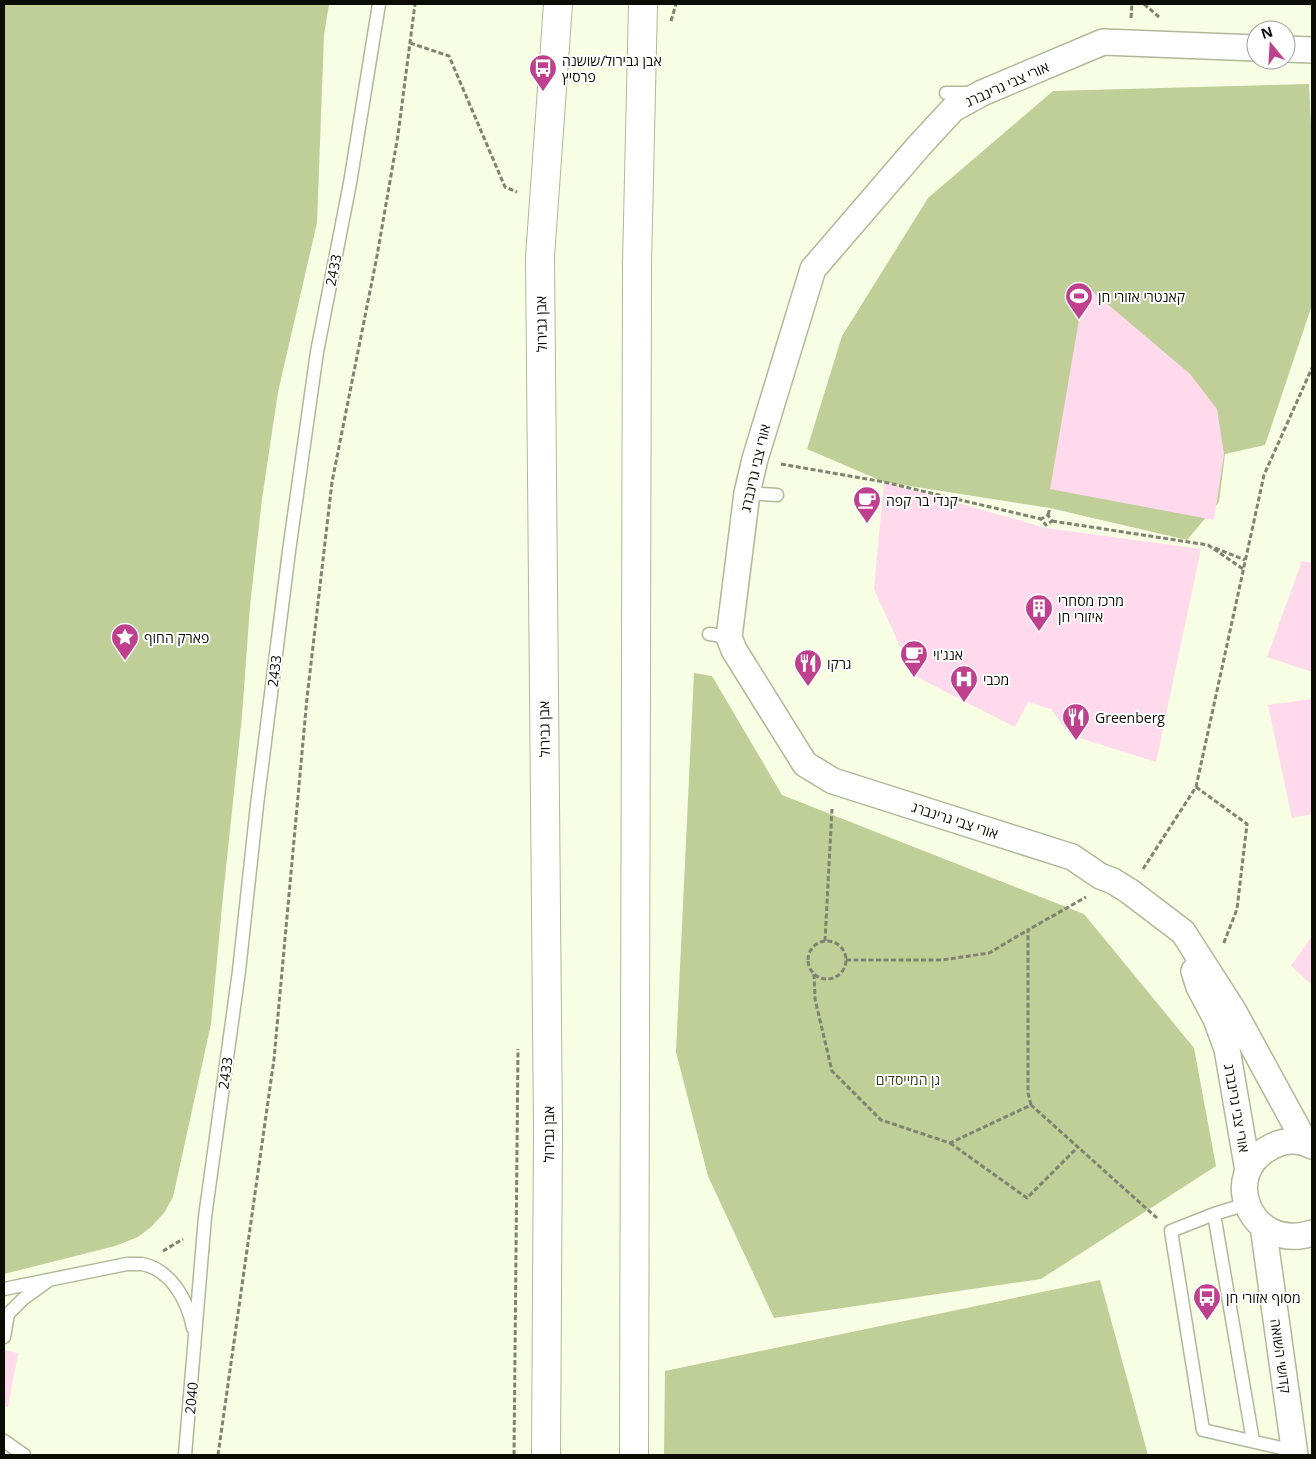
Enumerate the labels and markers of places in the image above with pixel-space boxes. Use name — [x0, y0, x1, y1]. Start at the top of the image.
place label: אבן גבירול/שושנה פרסיץ — [562, 51, 662, 86]
bus stop icon: אבן גבירול/שושנה פרסיץ — [528, 53, 558, 92]
sports icon: קאנטרי אזורי חן — [1064, 281, 1094, 320]
place label: קאנטרי אזורי חן — [1098, 287, 1185, 306]
cafe icon: קנדי בר קפה — [852, 485, 882, 524]
place label: קנדי בר קפה — [886, 491, 958, 510]
place label: מרכז מסחרי איזורי חן — [1058, 591, 1124, 626]
building icon: מרכז מסחרי איזורי חן — [1024, 593, 1054, 632]
place icon: פארק החוף — [110, 622, 140, 661]
place label: פארק החוף — [144, 628, 209, 647]
cafe icon: אנג'וי — [899, 639, 929, 678]
place label: אנג'וי — [933, 645, 963, 664]
restaurant icon: גרקו — [793, 648, 823, 687]
place label: גרקו — [827, 654, 852, 673]
hospital icon: מכבי — [949, 664, 979, 703]
place label: מכבי — [983, 670, 1009, 689]
restaurant icon: Greenberg — [1061, 702, 1091, 741]
place label: Greenberg — [1095, 708, 1165, 727]
bus stop icon: מסוף אזורי חן — [1192, 1282, 1222, 1321]
place label: מסוף אזורי חן — [1226, 1288, 1301, 1307]

